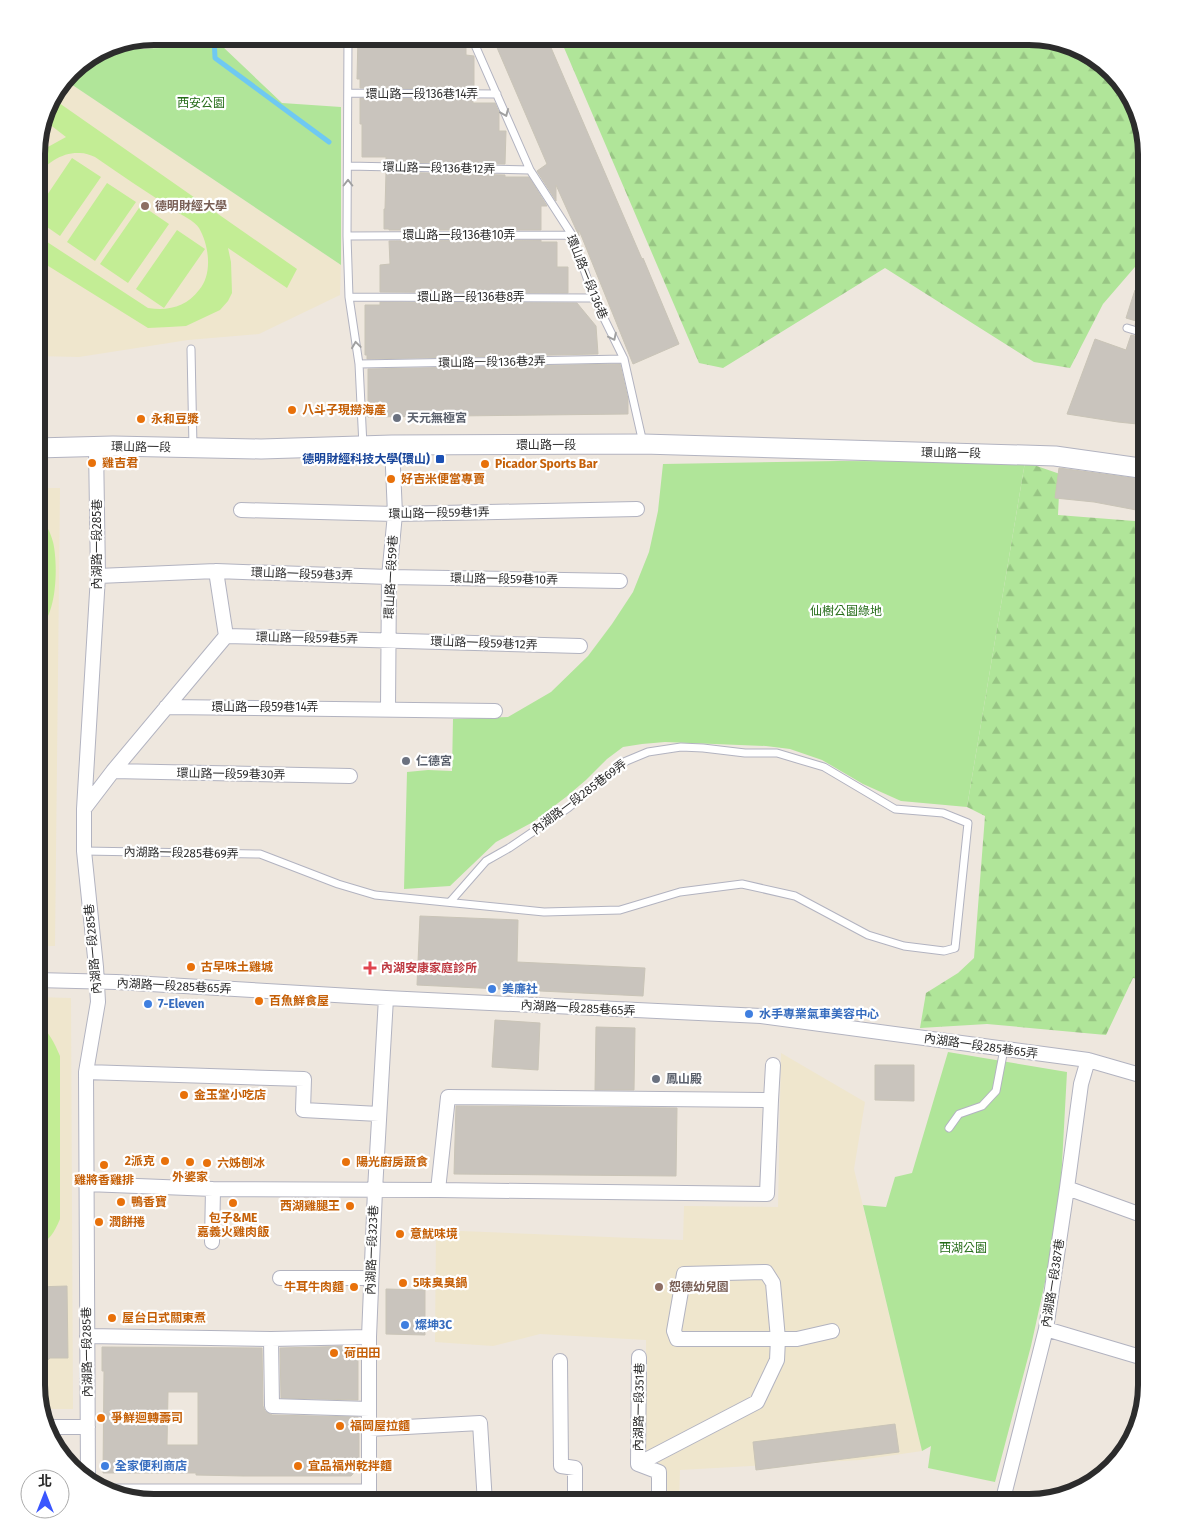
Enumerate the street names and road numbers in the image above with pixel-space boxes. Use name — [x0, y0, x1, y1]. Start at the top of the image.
street label: 環山路一段136巷14弄 — [365, 87, 479, 101]
street label: 環山路一段136巷12弄 — [383, 160, 495, 176]
street label: 環山路一段136巷10弄 — [402, 228, 516, 242]
street label: 環山路一段136巷 — [564, 233, 610, 321]
street label: 環山路一段136巷8弄 — [417, 290, 525, 304]
street label: 環山路一段136巷2弄 — [438, 354, 546, 370]
street label: 環山路一段 — [516, 438, 576, 452]
street label: 環山路一段 — [111, 439, 171, 455]
street label: 環山路一段 — [921, 445, 981, 461]
street label: 內湖路一段285巷 — [90, 499, 104, 589]
street label: 環山路一段59巷1弄 — [388, 505, 490, 521]
street label: 環山路一段59巷 — [382, 535, 400, 619]
street label: 環山路一段59巷3弄 — [251, 565, 353, 583]
street label: 環山路一段59巷10弄 — [450, 571, 558, 587]
street label: 環山路一段59巷5弄 — [256, 630, 358, 646]
street label: 環山路一段59巷12弄 — [430, 634, 538, 652]
street label: 環山路一段59巷14弄 — [211, 700, 319, 714]
street label: 內湖路一段285巷69弄 — [529, 757, 629, 837]
street label: 環山路一段59巷30弄 — [176, 766, 286, 782]
street label: 內湖路一段285巷69弄 — [123, 845, 239, 861]
street label: 內湖路一段285巷 — [82, 903, 104, 995]
street label: 內湖路一段285巷65弄 — [116, 976, 232, 996]
street label: 內湖路一段285巷65弄 — [520, 998, 636, 1018]
street label: 內湖路一段285巷65弄 — [923, 1031, 1039, 1061]
street label: 內湖路一段323巷 — [363, 1205, 381, 1295]
street label: 內湖路一段387巷 — [1039, 1238, 1067, 1328]
street label: 內湖路一段285巷 — [79, 1307, 95, 1397]
street label: 內湖路一段351巷 — [631, 1363, 647, 1451]

